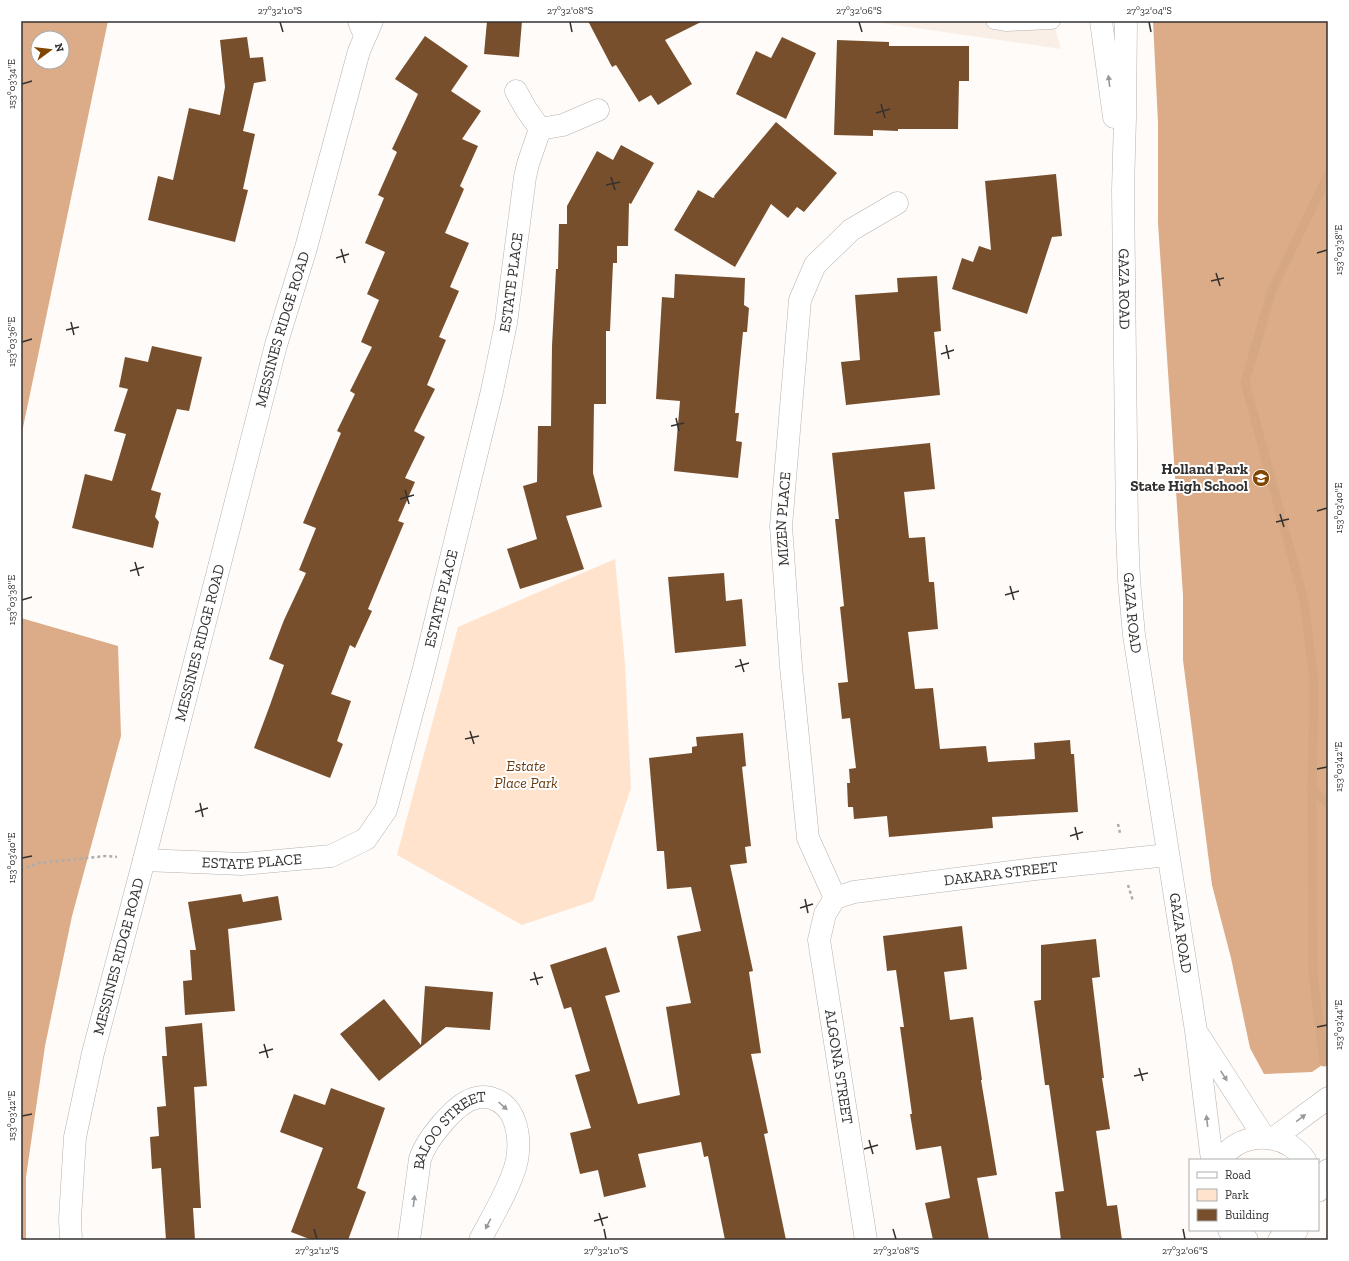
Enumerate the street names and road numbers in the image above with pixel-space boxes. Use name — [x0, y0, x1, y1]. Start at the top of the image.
street label: ESTATE PLACE — [495, 231, 527, 334]
street label: GAZA ROAD — [1115, 248, 1134, 330]
street label: MESSINES RIDGE ROAD — [251, 249, 313, 409]
street label: MIZEN PLACE — [772, 471, 795, 567]
street label: ESTATE PLACE — [420, 548, 462, 650]
street label: MESSINES RIDGE ROAD — [171, 562, 228, 723]
street label: GAZA ROAD — [1120, 572, 1146, 654]
street label: ESTATE PLACE — [201, 850, 303, 873]
street label: DAKARA STREET — [943, 858, 1059, 889]
street label: MESSINES RIDGE ROAD — [89, 876, 148, 1037]
street label: GAZA ROAD — [1165, 892, 1196, 975]
street label: ALGONA STREET — [821, 1008, 857, 1126]
street label: BALOO STREET — [410, 1088, 486, 1171]

